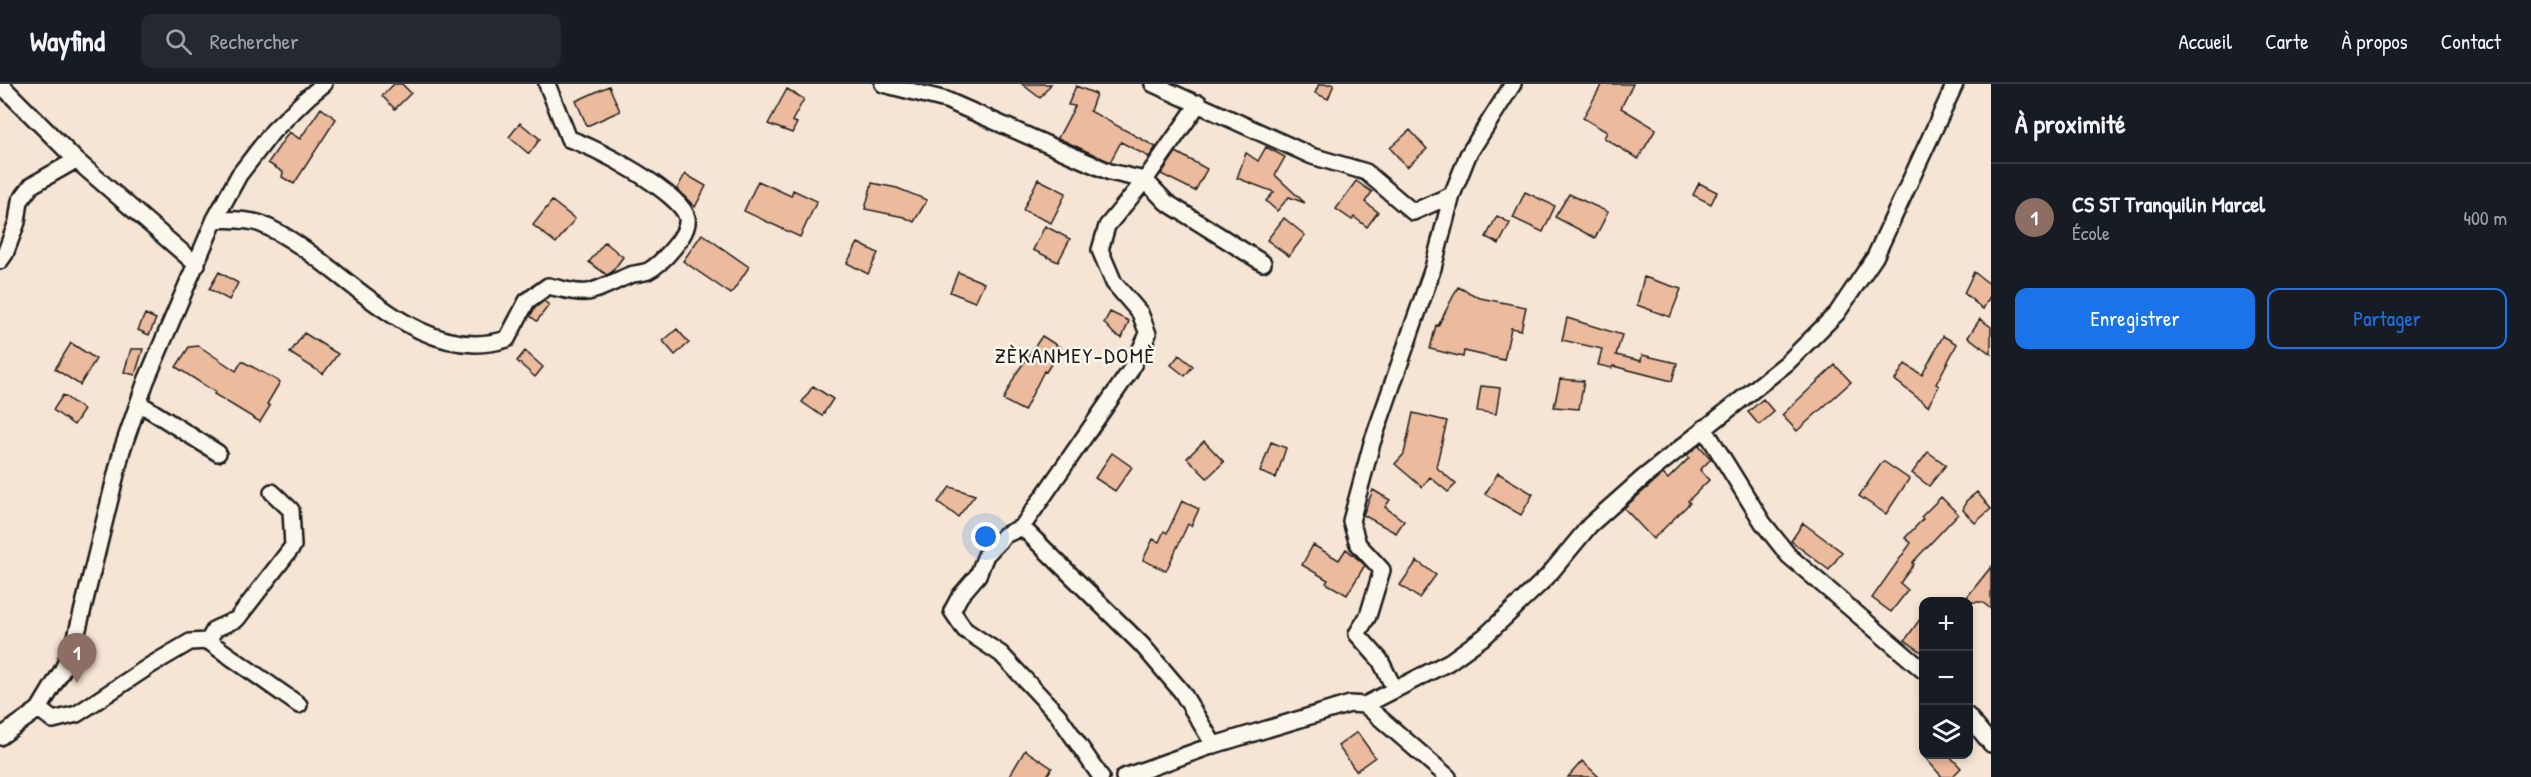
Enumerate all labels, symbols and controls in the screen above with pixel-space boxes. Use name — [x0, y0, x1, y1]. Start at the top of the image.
search box — [141, 14, 561, 68]
text: Wayfind — [30, 22, 105, 60]
icon: search — [162, 25, 195, 58]
text: Rechercher — [210, 26, 299, 56]
text: Accueil — [2179, 27, 2232, 56]
text: Carte — [2265, 27, 2309, 56]
text: À propos — [2342, 27, 2408, 56]
text: Contact — [2441, 27, 2501, 56]
text: À proximité — [2015, 106, 2126, 141]
text: CS ST Tranquilin Marcel — [2072, 189, 2265, 219]
text: 1 — [2031, 204, 2038, 231]
text: 400 m — [2463, 204, 2507, 231]
text: École — [2072, 219, 2110, 246]
button: Enregistrer — [2015, 288, 2255, 349]
button: Partager — [2267, 288, 2507, 349]
district label: ZÈKANMEY-DOMÈ — [994, 340, 1156, 370]
your location — [971, 522, 1000, 551]
map controls — [1919, 597, 1973, 759]
button: + — [1919, 597, 1973, 651]
pin: 1 — [58, 634, 97, 683]
button: − — [1919, 651, 1973, 705]
button: layers — [1919, 705, 1973, 759]

